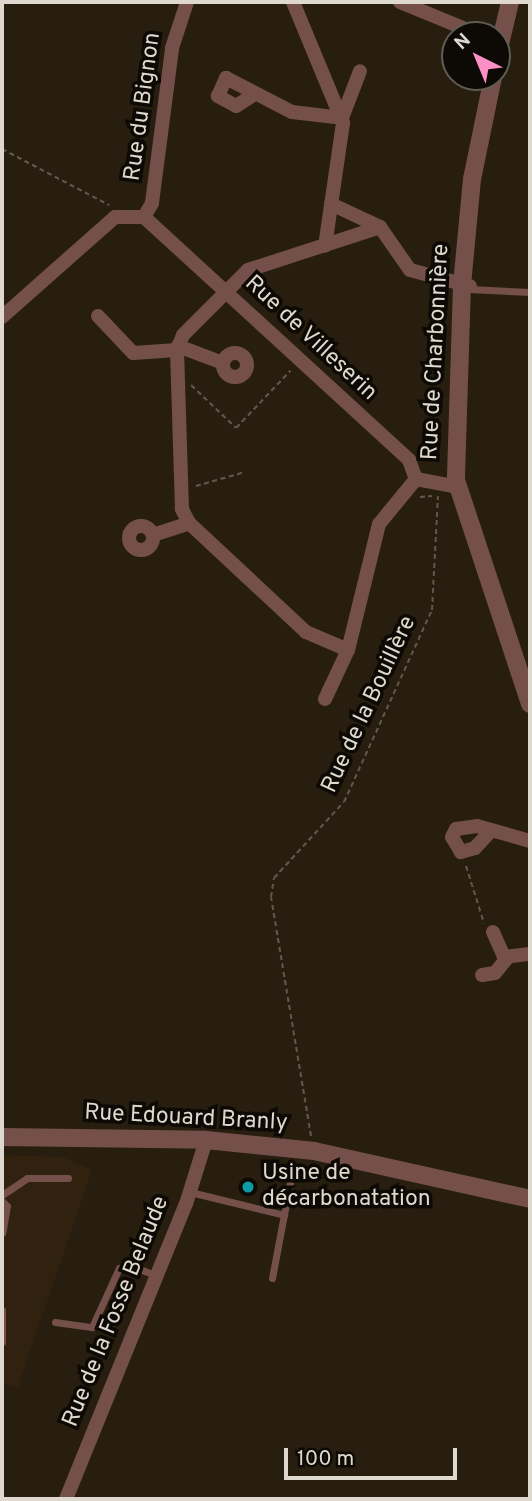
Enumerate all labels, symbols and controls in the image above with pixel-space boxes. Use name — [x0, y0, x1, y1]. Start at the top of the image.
north arrow — [441, 21, 511, 91]
text: N — [450, 29, 476, 56]
street label: Rue du Bignon — [120, 31, 168, 183]
street label: Rue de Charbonnière — [418, 243, 456, 461]
street label: Rue de Villeserin — [238, 270, 382, 408]
street label: Rue de la Bouillère — [317, 612, 423, 798]
street label: Rue Edouard Branly — [84, 1100, 288, 1138]
place label: Usine de décarbonatation — [262, 1160, 431, 1214]
marker: Usine de décarbonatation — [240, 1179, 256, 1195]
street label: Rue de la Fosse Belaude — [58, 1193, 176, 1431]
scale bar — [287, 1434, 460, 1478]
text: 100 m — [297, 1446, 354, 1473]

